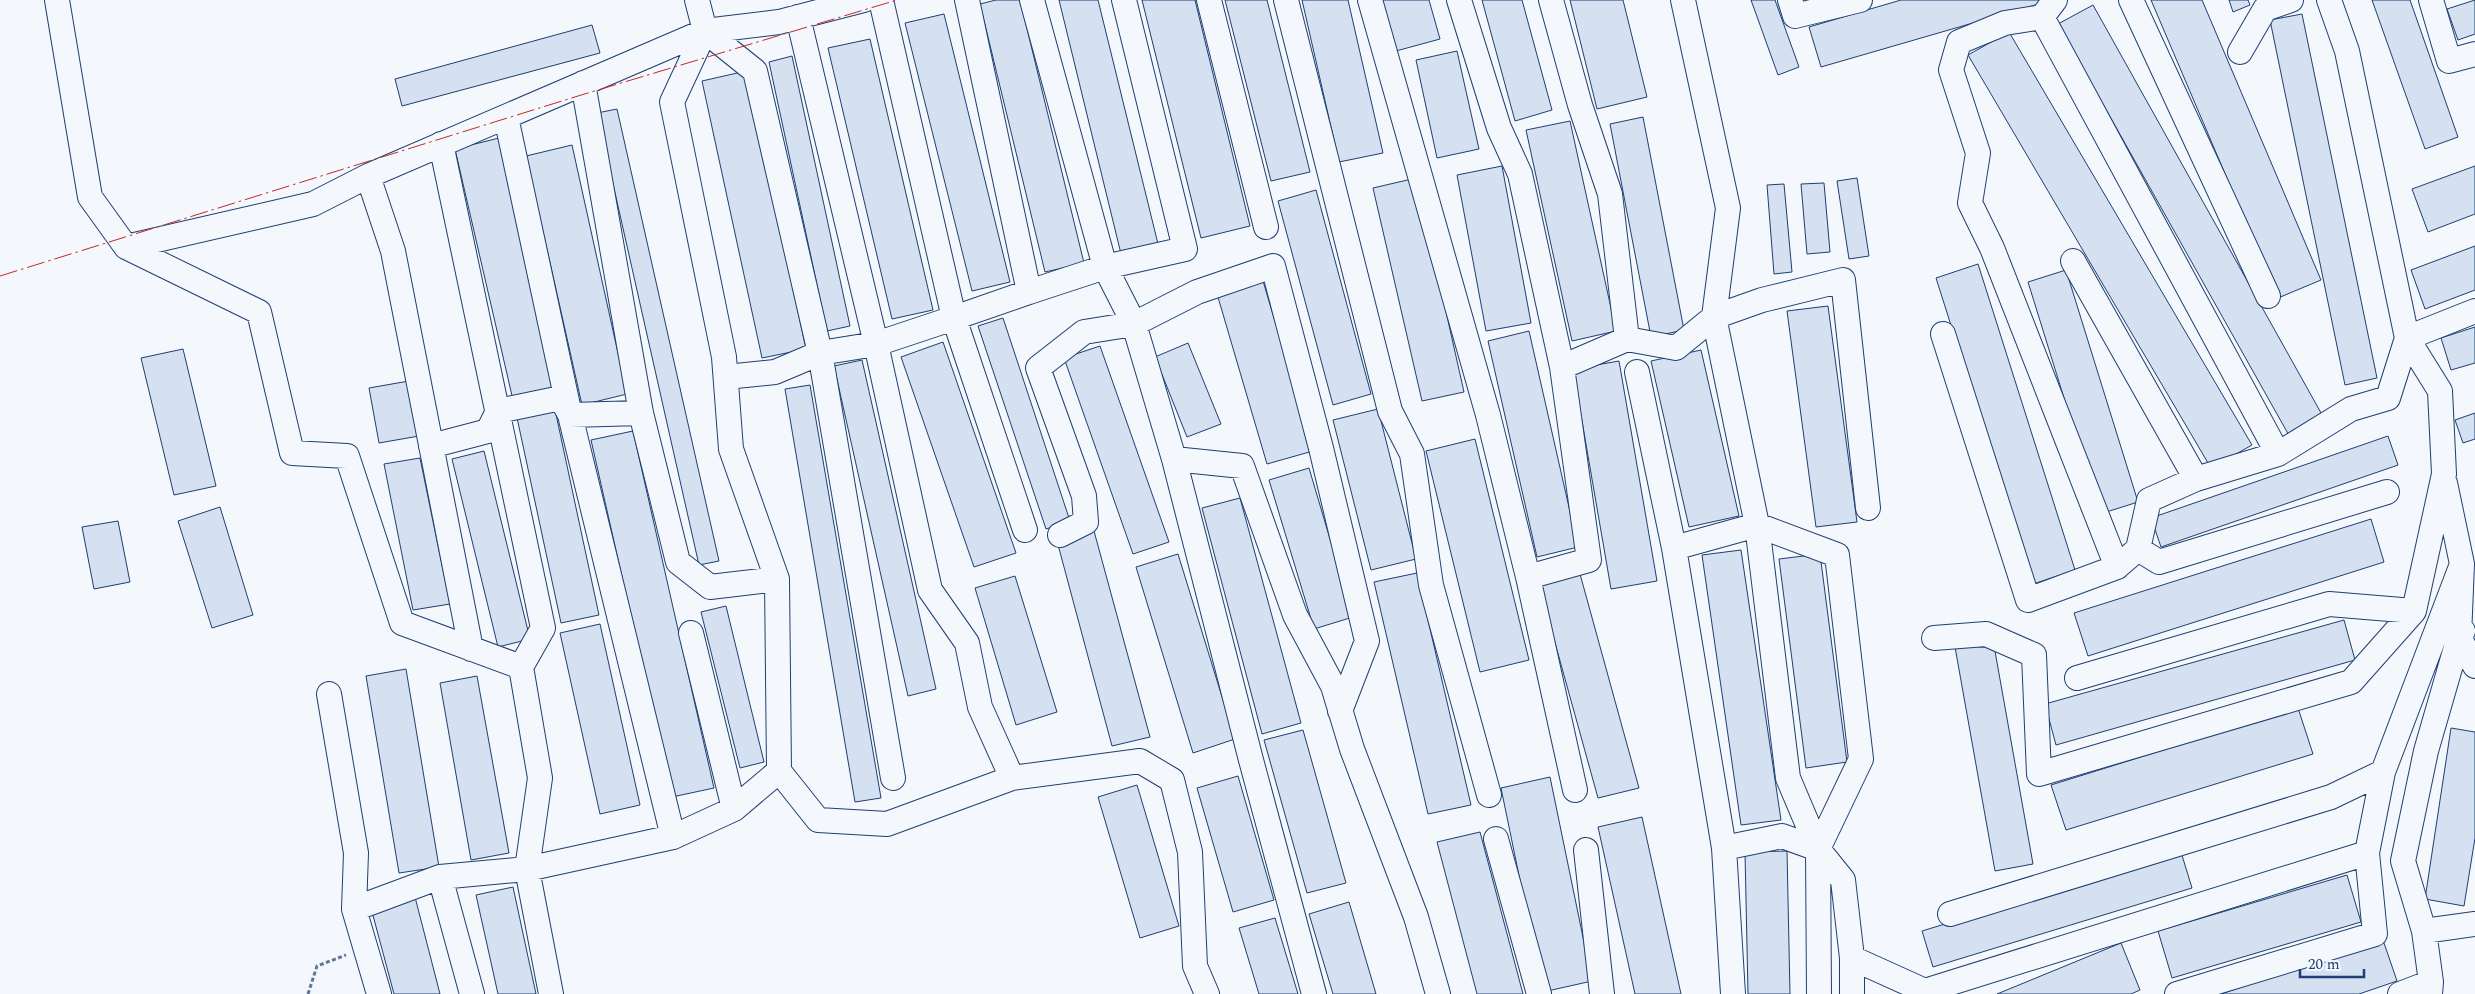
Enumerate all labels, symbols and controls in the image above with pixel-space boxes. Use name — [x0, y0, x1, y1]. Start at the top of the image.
scale bar — [2300, 946, 2364, 978]
text: 20 m — [2308, 953, 2340, 976]

